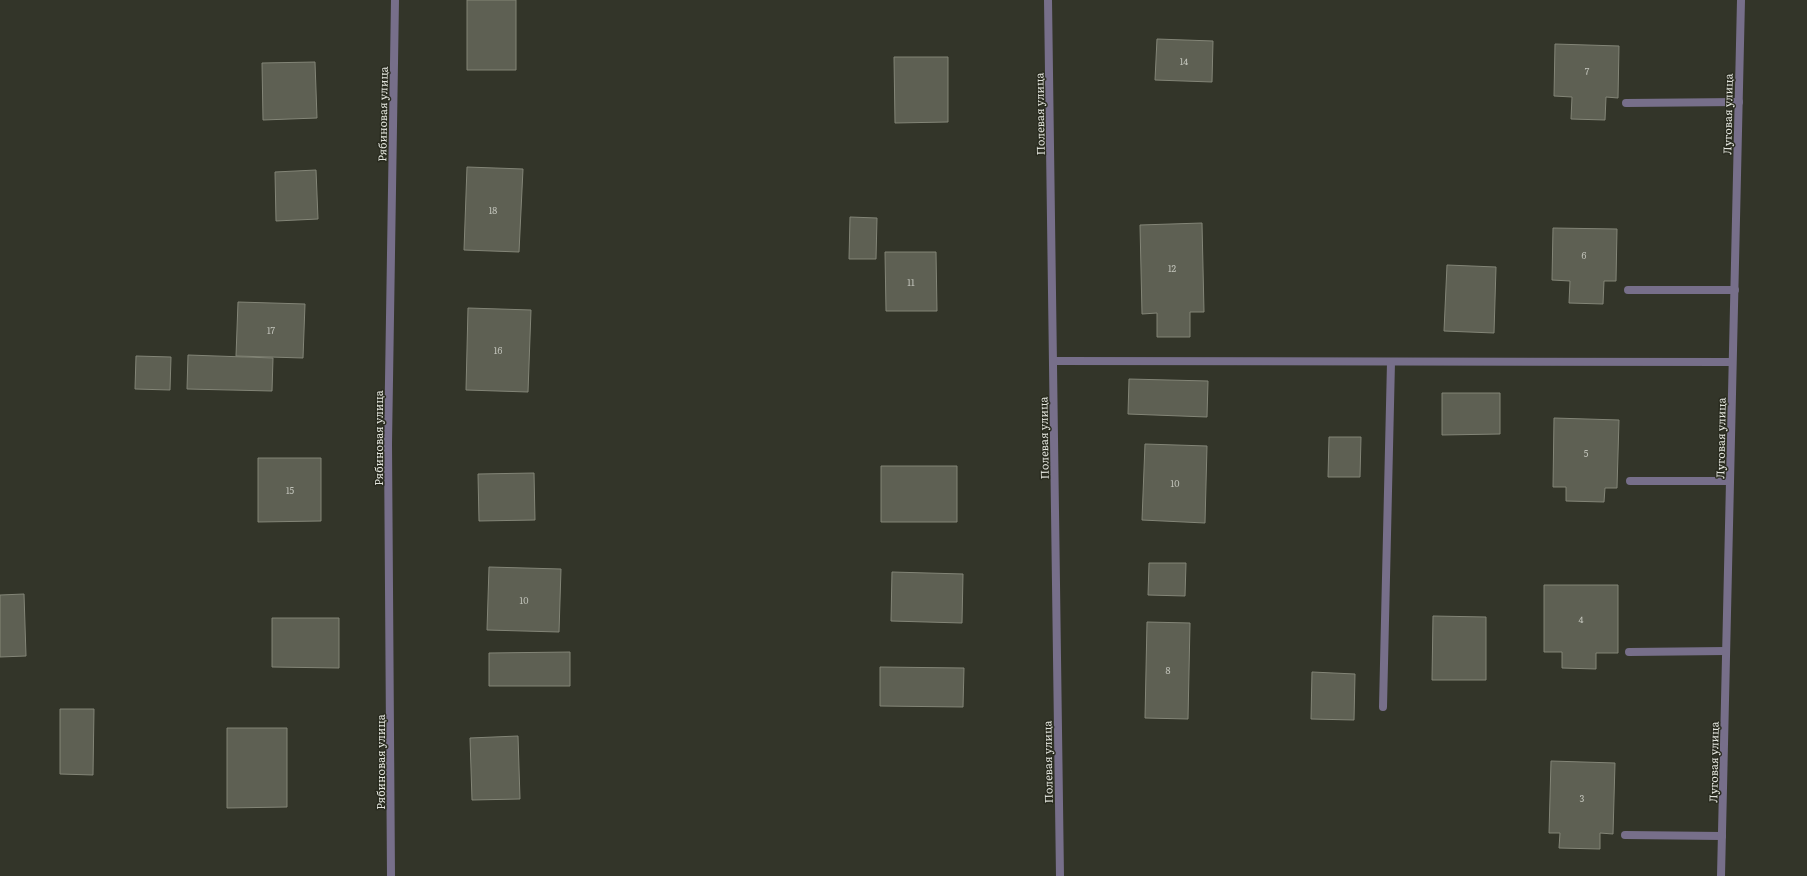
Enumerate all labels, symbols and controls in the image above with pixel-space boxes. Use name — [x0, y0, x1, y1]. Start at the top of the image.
house number: 14 — [1180, 54, 1188, 68]
house number: 7 — [1585, 64, 1590, 78]
street label: Рябиновая улица — [373, 66, 391, 162]
street label: Полевая улица — [1030, 72, 1048, 156]
street label: Луговая улица — [1718, 73, 1736, 155]
house number: 18 — [489, 203, 497, 217]
house number: 6 — [1582, 248, 1587, 262]
house number: 12 — [1168, 261, 1177, 275]
house number: 11 — [907, 275, 915, 289]
house number: 17 — [267, 323, 275, 337]
house number: 16 — [494, 343, 502, 357]
street label: Рябиновая улица — [370, 390, 386, 486]
street label: Полевая улица — [1034, 396, 1052, 480]
street label: Луговая улица — [1711, 397, 1729, 479]
house number: 5 — [1584, 446, 1589, 460]
house number: 10 — [1171, 476, 1179, 490]
house number: 15 — [286, 483, 295, 497]
house number: 10 — [520, 593, 528, 607]
house number: 4 — [1579, 612, 1584, 626]
house number: 8 — [1166, 663, 1171, 677]
street label: Рябиновая улица — [372, 714, 388, 810]
street label: Полевая улица — [1038, 720, 1056, 804]
street label: Луговая улица — [1704, 721, 1722, 803]
house number: 3 — [1580, 791, 1585, 805]

